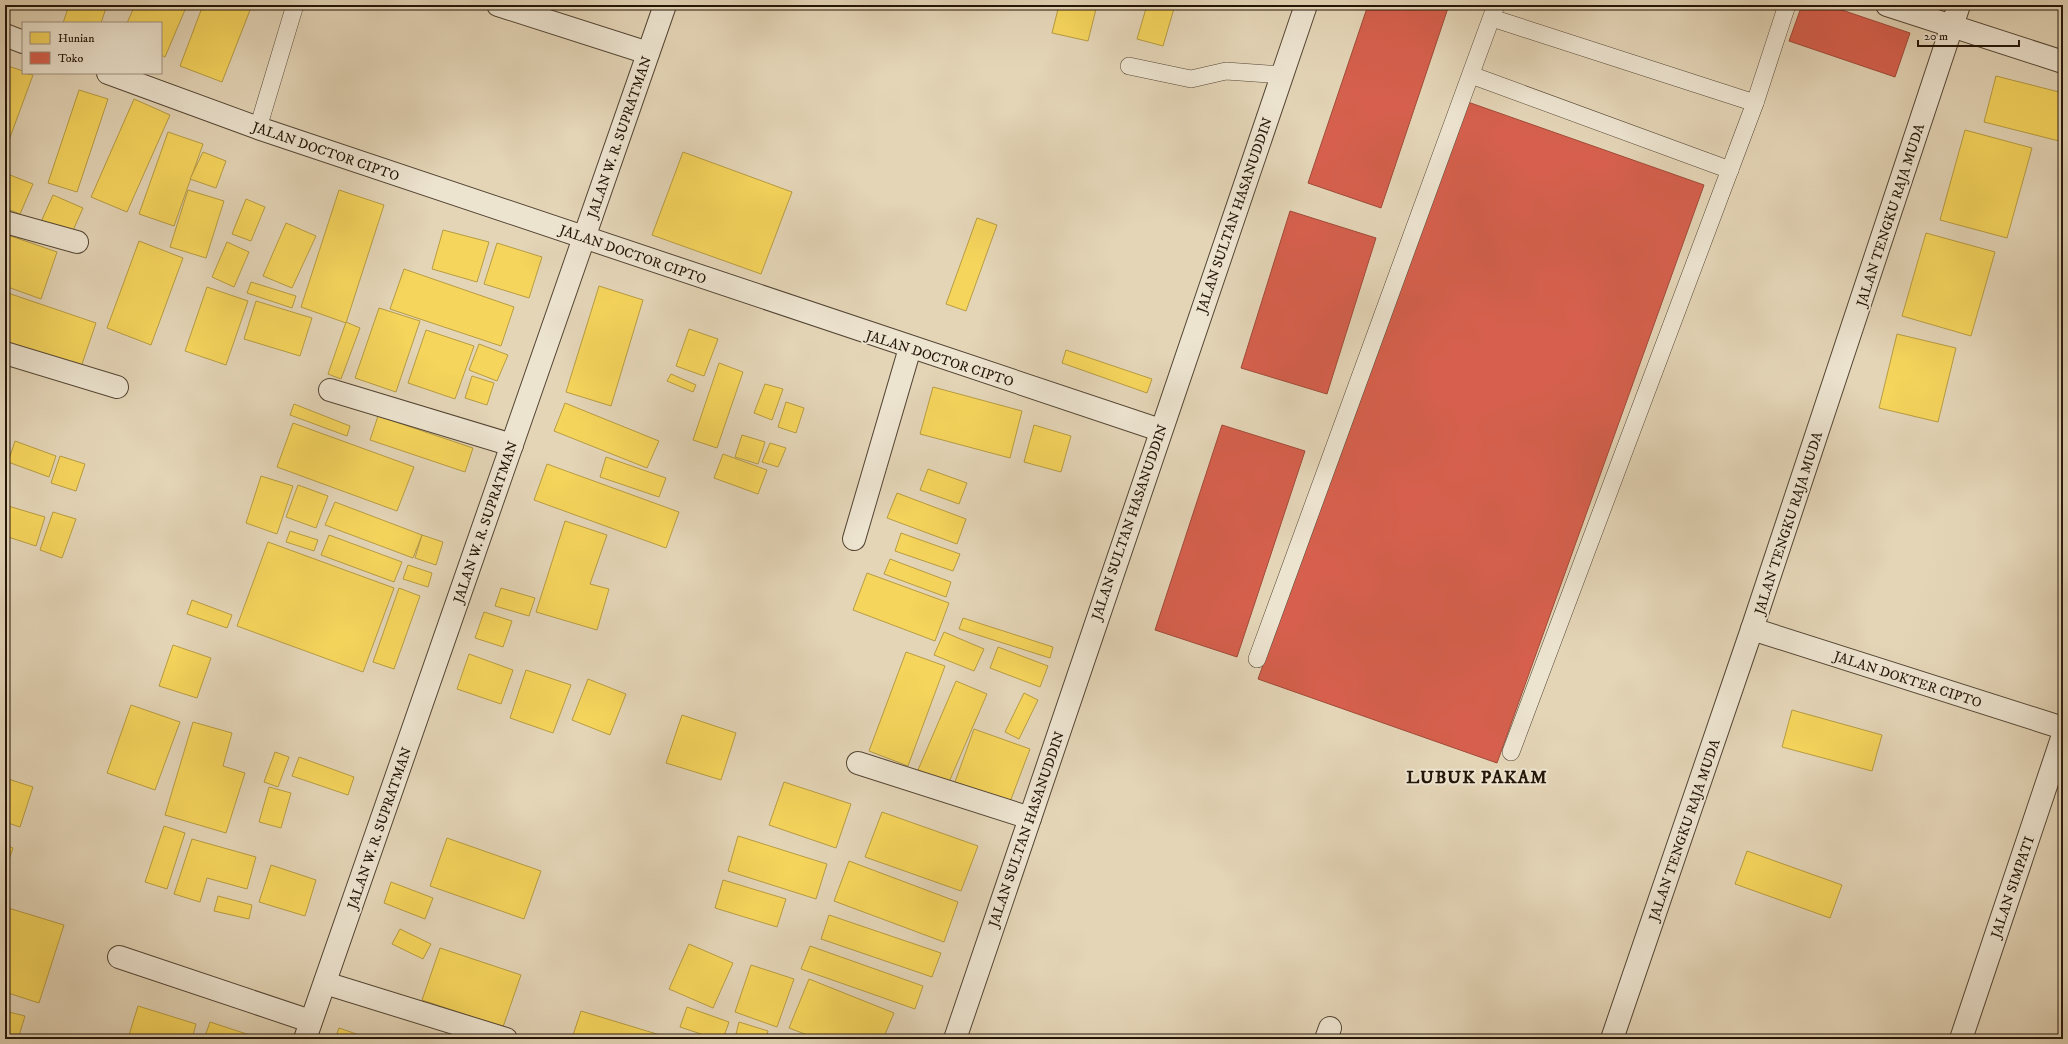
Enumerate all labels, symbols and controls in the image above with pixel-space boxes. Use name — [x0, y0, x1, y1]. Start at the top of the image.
legend — [22, 22, 162, 74]
scale bar — [1918, 22, 2019, 48]
text: 20 m — [1924, 29, 1948, 44]
text: Hunian — [58, 31, 95, 46]
text: Toko — [58, 51, 83, 66]
street label: JALAN W. R. SUPRATMAN — [583, 54, 656, 223]
street label: JALAN SULTAN HASANUDDIN — [1192, 115, 1277, 318]
street label: JALAN DOCTOR CIPTO — [248, 118, 402, 186]
street label: JALAN TENGKU RAJA MUDA — [1852, 121, 1929, 311]
street label: JALAN DOCTOR CIPTO — [555, 221, 709, 289]
street label: JALAN DOCTOR CIPTO — [862, 326, 1016, 391]
street label: JALAN SULTAN HASANUDDIN — [1087, 422, 1172, 625]
street label: JALAN TENGKU RAJA MUDA — [1750, 429, 1827, 619]
street label: JALAN W. R. SUPRATMAN — [449, 439, 522, 608]
street label: JALAN DOKTER CIPTO — [1829, 647, 1984, 712]
street label: JALAN SULTAN HASANUDDIN — [984, 729, 1069, 932]
street label: JALAN TENGKU RAJA MUDA — [1645, 736, 1725, 926]
street label: JALAN W. R. SUPRATMAN — [343, 745, 416, 914]
district label: LUBUK PAKAM — [1406, 767, 1548, 789]
street label: JALAN SIMPATI — [1986, 834, 2039, 943]

